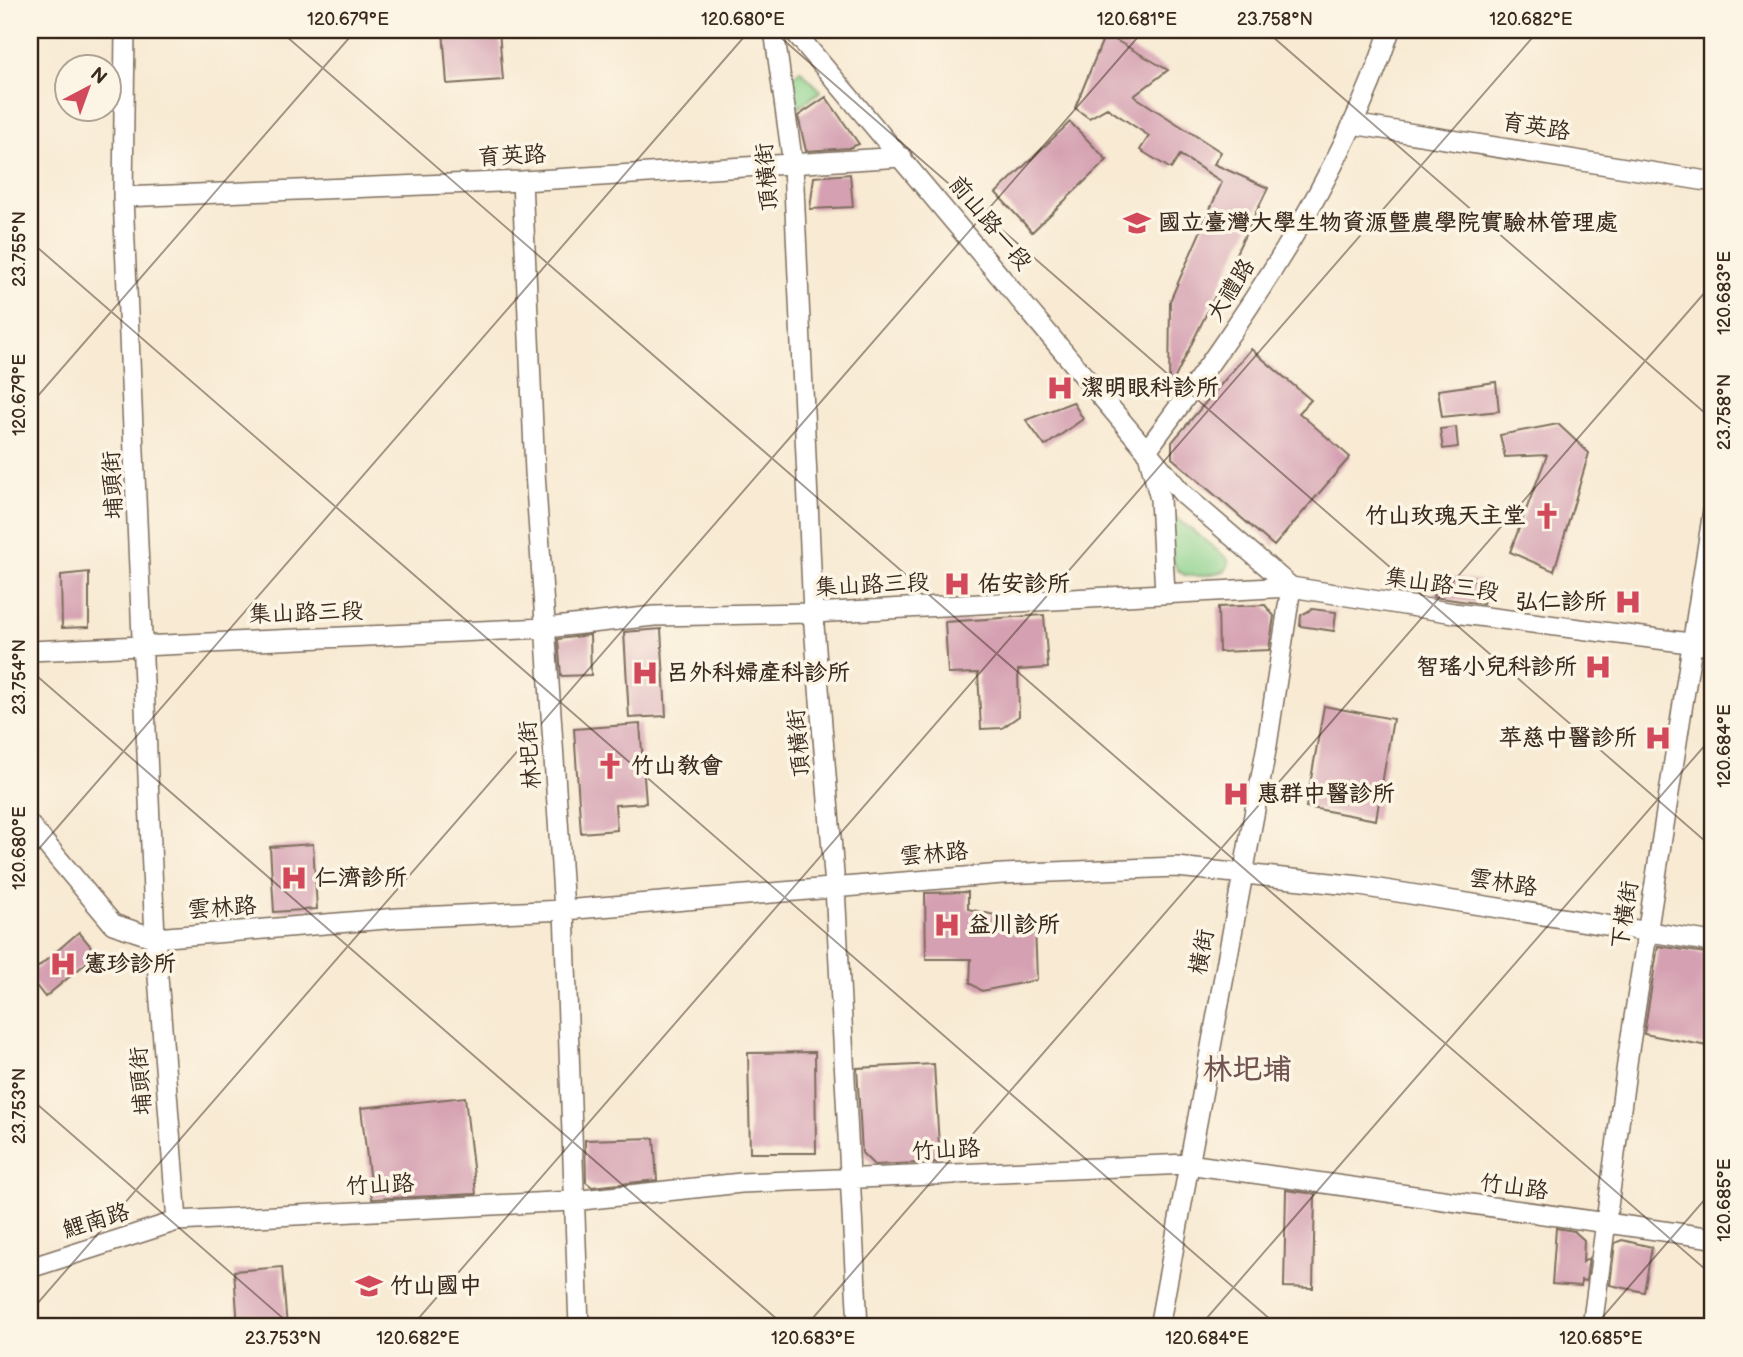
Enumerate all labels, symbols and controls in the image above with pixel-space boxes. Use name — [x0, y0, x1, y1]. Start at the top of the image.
text: 120.679°E — [307, 9, 389, 30]
text: 120.680°E — [701, 9, 785, 30]
text: 120.681°E — [1097, 9, 1177, 30]
text: 23.758°N — [1237, 9, 1313, 30]
text: 120.682°E — [1489, 9, 1573, 30]
north arrow — [52, 52, 122, 122]
text: N — [85, 63, 111, 90]
street label: 育英路 — [1500, 108, 1572, 146]
street label: 育英路 — [477, 140, 547, 172]
street label: 頂橫街 — [750, 141, 784, 213]
street label: 前山路一段 — [942, 170, 1038, 276]
school or university icon: 國立臺灣大學生物資源暨農學院實驗林管理處 — [1122, 208, 1152, 238]
place label: 國立臺灣大學生物資源暨農學院實驗林管理處 — [1158, 209, 1618, 237]
text: 23.755°N — [9, 211, 30, 287]
text: 120.683°E — [1714, 251, 1735, 335]
street label: 大禮路 — [1201, 253, 1261, 327]
text: 120.679°E — [9, 354, 30, 436]
hospital icon: 潔明眼科診所 — [1045, 373, 1075, 403]
place label: 潔明眼科診所 — [1081, 374, 1219, 402]
text: 23.758°N — [1714, 374, 1735, 450]
street label: 埔頭街 — [97, 450, 129, 520]
church icon: 竹山玫瑰天主堂 — [1532, 501, 1562, 531]
place label: 竹山玫瑰天主堂 — [1365, 502, 1526, 530]
street label: 集山路三段 — [1383, 563, 1501, 607]
street label: 集山路三段 — [814, 568, 930, 602]
hospital icon: 佑安診所 — [942, 569, 972, 599]
place label: 佑安診所 — [978, 570, 1070, 598]
hospital icon: 弘仁診所 — [1613, 587, 1643, 617]
place label: 弘仁診所 — [1515, 588, 1607, 616]
street label: 集山路三段 — [248, 597, 364, 629]
text: 23.754°N — [9, 639, 30, 715]
hospital icon: 智瑤小兒科診所 — [1583, 652, 1613, 682]
place label: 智瑤小兒科診所 — [1416, 653, 1577, 681]
hospital icon: 呂外科婦產科診所 — [630, 658, 660, 688]
place label: 呂外科婦產科診所 — [666, 659, 850, 687]
text: 120.684°E — [1714, 704, 1735, 788]
street label: 頂橫街 — [782, 707, 816, 779]
street label: 林圯街 — [514, 720, 546, 790]
hospital icon: 苹慈中醫診所 — [1643, 723, 1673, 753]
place label: 苹慈中醫診所 — [1499, 724, 1637, 752]
church icon: 竹山教會 — [595, 751, 625, 781]
place label: 竹山教會 — [631, 752, 723, 780]
hospital icon: 惠群中醫診所 — [1221, 779, 1251, 809]
place label: 惠群中醫診所 — [1257, 780, 1395, 808]
text: 120.680°E — [9, 806, 30, 890]
street label: 雲林路 — [898, 837, 970, 871]
hospital icon: 仁濟診所 — [279, 863, 309, 893]
place label: 仁濟診所 — [315, 864, 407, 892]
street label: 雲林路 — [1467, 864, 1539, 902]
street label: 下橫街 — [1606, 879, 1644, 951]
street label: 雲林路 — [187, 892, 257, 924]
hospital icon: 益川診所 — [932, 910, 962, 940]
place label: 益川診所 — [968, 911, 1060, 939]
street label: 橫街 — [1184, 927, 1220, 977]
hospital icon: 憲珍診所 — [48, 949, 78, 979]
place label: 憲珍診所 — [84, 950, 176, 978]
street label: 埔頭街 — [125, 1046, 157, 1116]
district label: 林圯埔 — [1202, 1052, 1292, 1088]
text: 23.753°N — [9, 1068, 30, 1144]
street label: 竹山路 — [911, 1134, 981, 1166]
text: 120.685°E — [1714, 1158, 1735, 1242]
street label: 竹山路 — [1478, 1168, 1550, 1206]
street label: 竹山路 — [345, 1169, 415, 1201]
street label: 鯉南路 — [59, 1198, 133, 1244]
school or university icon: 竹山國中 — [354, 1271, 384, 1301]
place label: 竹山國中 — [390, 1272, 482, 1300]
text: 23.753°N — [245, 1328, 321, 1349]
text: 120.682°E — [376, 1328, 460, 1349]
text: 120.683°E — [771, 1328, 855, 1349]
text: 120.684°E — [1165, 1328, 1249, 1349]
text: 120.685°E — [1559, 1328, 1643, 1349]

